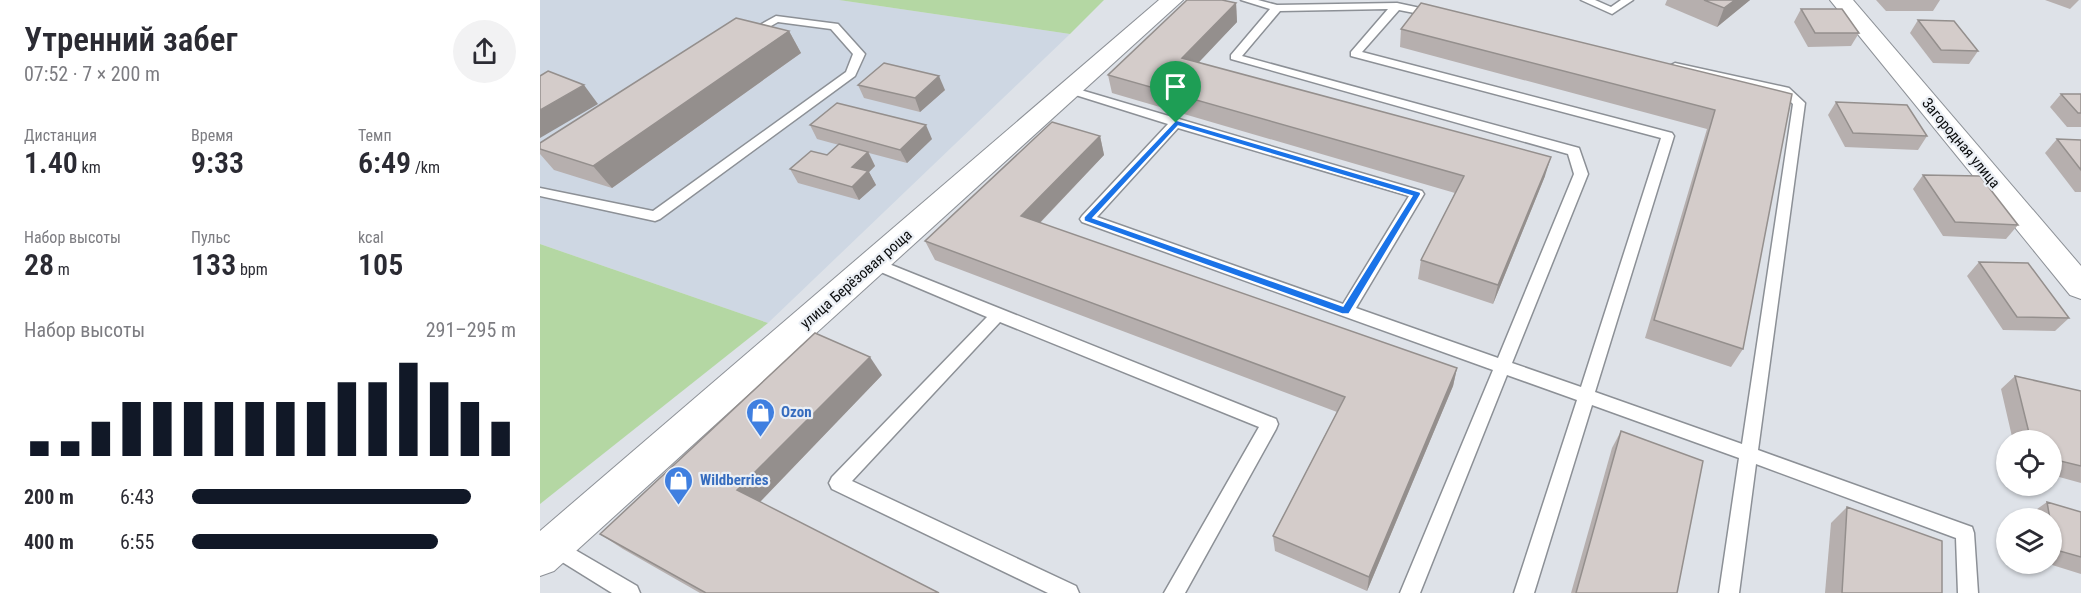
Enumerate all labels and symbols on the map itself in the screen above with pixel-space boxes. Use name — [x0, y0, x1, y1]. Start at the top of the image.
pin — [1150, 61, 1201, 123]
street label: Загородная улица — [1918, 94, 2004, 192]
street label: улица Берёзовая роща — [796, 226, 916, 332]
shop icon: Ozon — [744, 396, 776, 438]
place label: Ozon — [781, 403, 812, 421]
shop icon: Wildberries — [663, 464, 695, 506]
place label: Wildberries — [700, 471, 769, 489]

